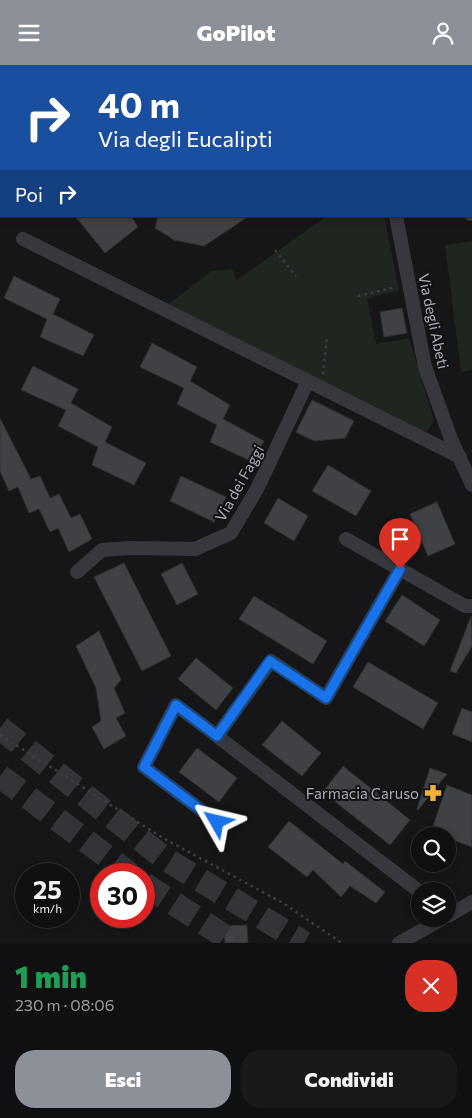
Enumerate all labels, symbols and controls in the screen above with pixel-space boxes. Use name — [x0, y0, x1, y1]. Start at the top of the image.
icon: menu — [15, 19, 43, 47]
text: GoPilot — [197, 19, 275, 46]
icon: person — [429, 19, 457, 47]
text: 40 m — [98, 82, 180, 125]
icon: right — [15, 85, 80, 150]
text: Via degli Eucalipti — [98, 125, 273, 152]
icon: right — [53, 180, 81, 208]
text: Poi — [15, 183, 43, 206]
street label: Via degli Abeti — [415, 272, 453, 370]
street label: Via dei Faggi — [211, 442, 267, 524]
pin — [379, 518, 421, 569]
icon: arrive — [386, 525, 414, 553]
pharmacy icon: Farmacia Caruso — [423, 783, 443, 803]
place label: Farmacia Caruso — [306, 784, 419, 802]
position arrow — [190, 795, 242, 847]
map controls — [411, 827, 456, 927]
button: search — [411, 827, 456, 872]
speed limit sign: 30 — [90, 863, 155, 928]
text: 25 — [33, 874, 62, 904]
button: layers — [411, 882, 456, 927]
text: km/h — [33, 901, 62, 915]
text: 1 min — [15, 957, 87, 994]
button: close — [405, 960, 457, 1012]
text: 230 m · 08:06 — [15, 995, 114, 1014]
button: Esci — [15, 1050, 231, 1108]
button: Condividi — [241, 1050, 457, 1108]

